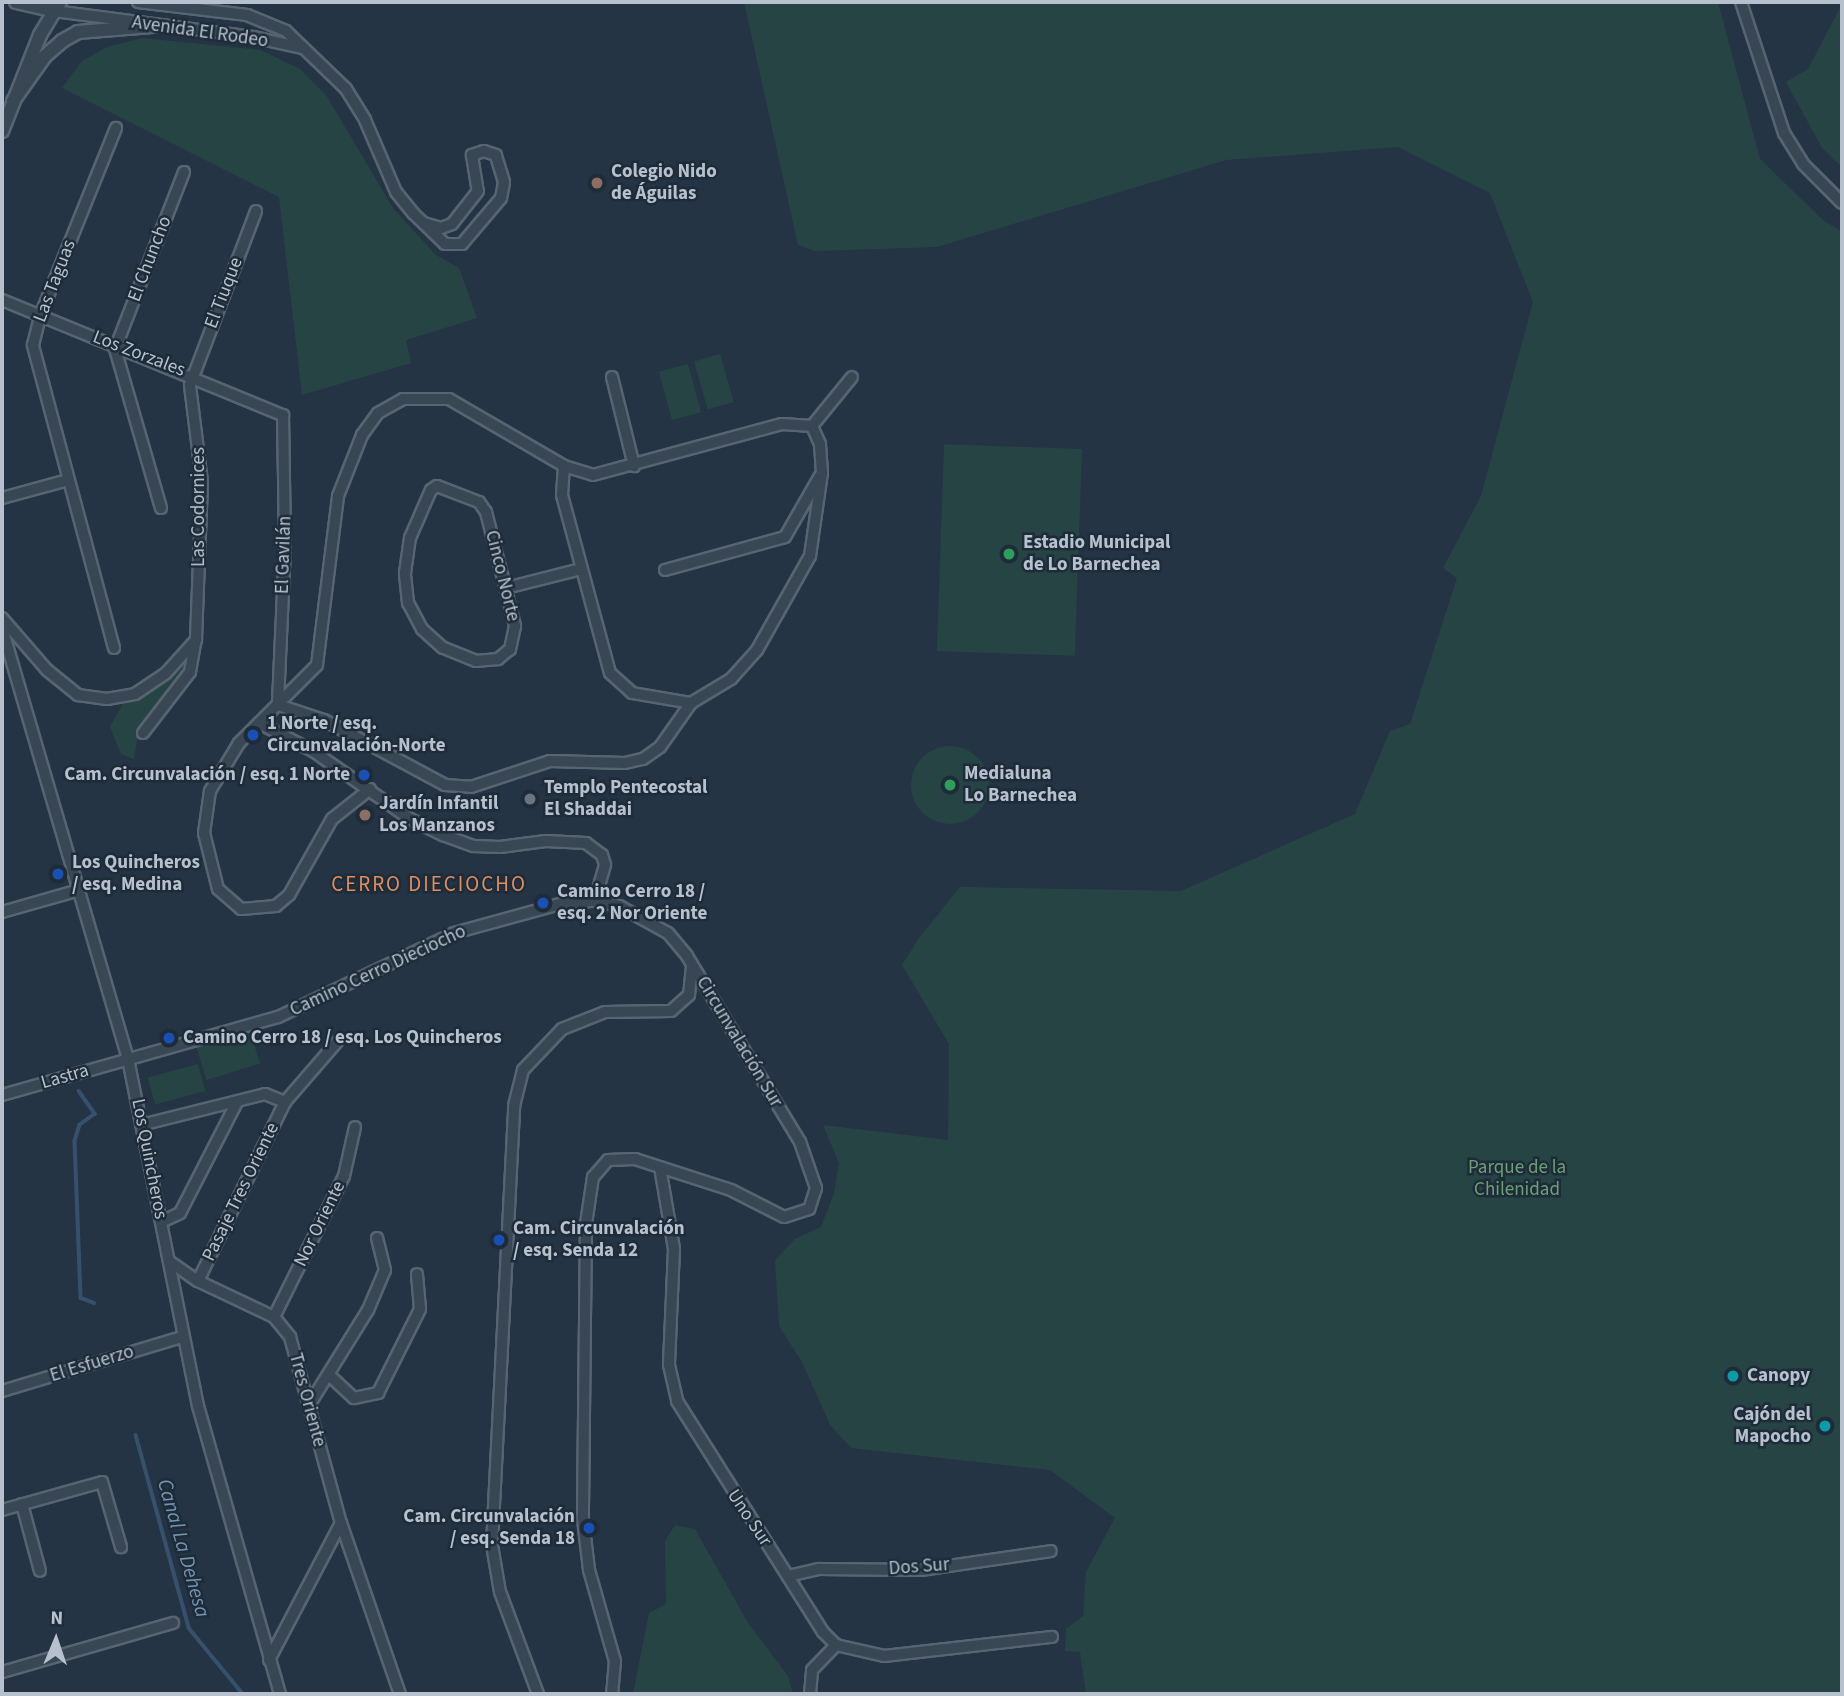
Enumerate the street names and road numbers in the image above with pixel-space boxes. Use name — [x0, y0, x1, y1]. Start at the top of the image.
street label: Avenida El Rodeo — [130, 11, 270, 53]
street label: El Chuncho — [123, 213, 177, 305]
street label: Las Taguas — [29, 237, 81, 325]
street label: El Tiuque — [200, 254, 248, 332]
street label: Los Zorzales — [90, 326, 188, 382]
street label: Las Codornices — [188, 447, 210, 567]
street label: El Gavilán — [271, 515, 297, 595]
street label: Cinco Norte — [480, 528, 524, 624]
street label: Camino Cerro Dieciocho — [286, 920, 470, 1022]
street label: Circunvalación Sur — [691, 972, 787, 1112]
street label: Lastra — [39, 1059, 91, 1095]
street label: Los Quincheros — [126, 1097, 172, 1221]
street label: Pasaje Tres Oriente — [198, 1119, 284, 1265]
street label: Nor Oriente — [290, 1178, 350, 1270]
street label: El Esfuerzo — [47, 1340, 137, 1388]
street label: Tres Oriente — [284, 1351, 330, 1449]
street label: Uno Sur — [722, 1485, 776, 1551]
street label: Dos Sur — [888, 1554, 950, 1580]

